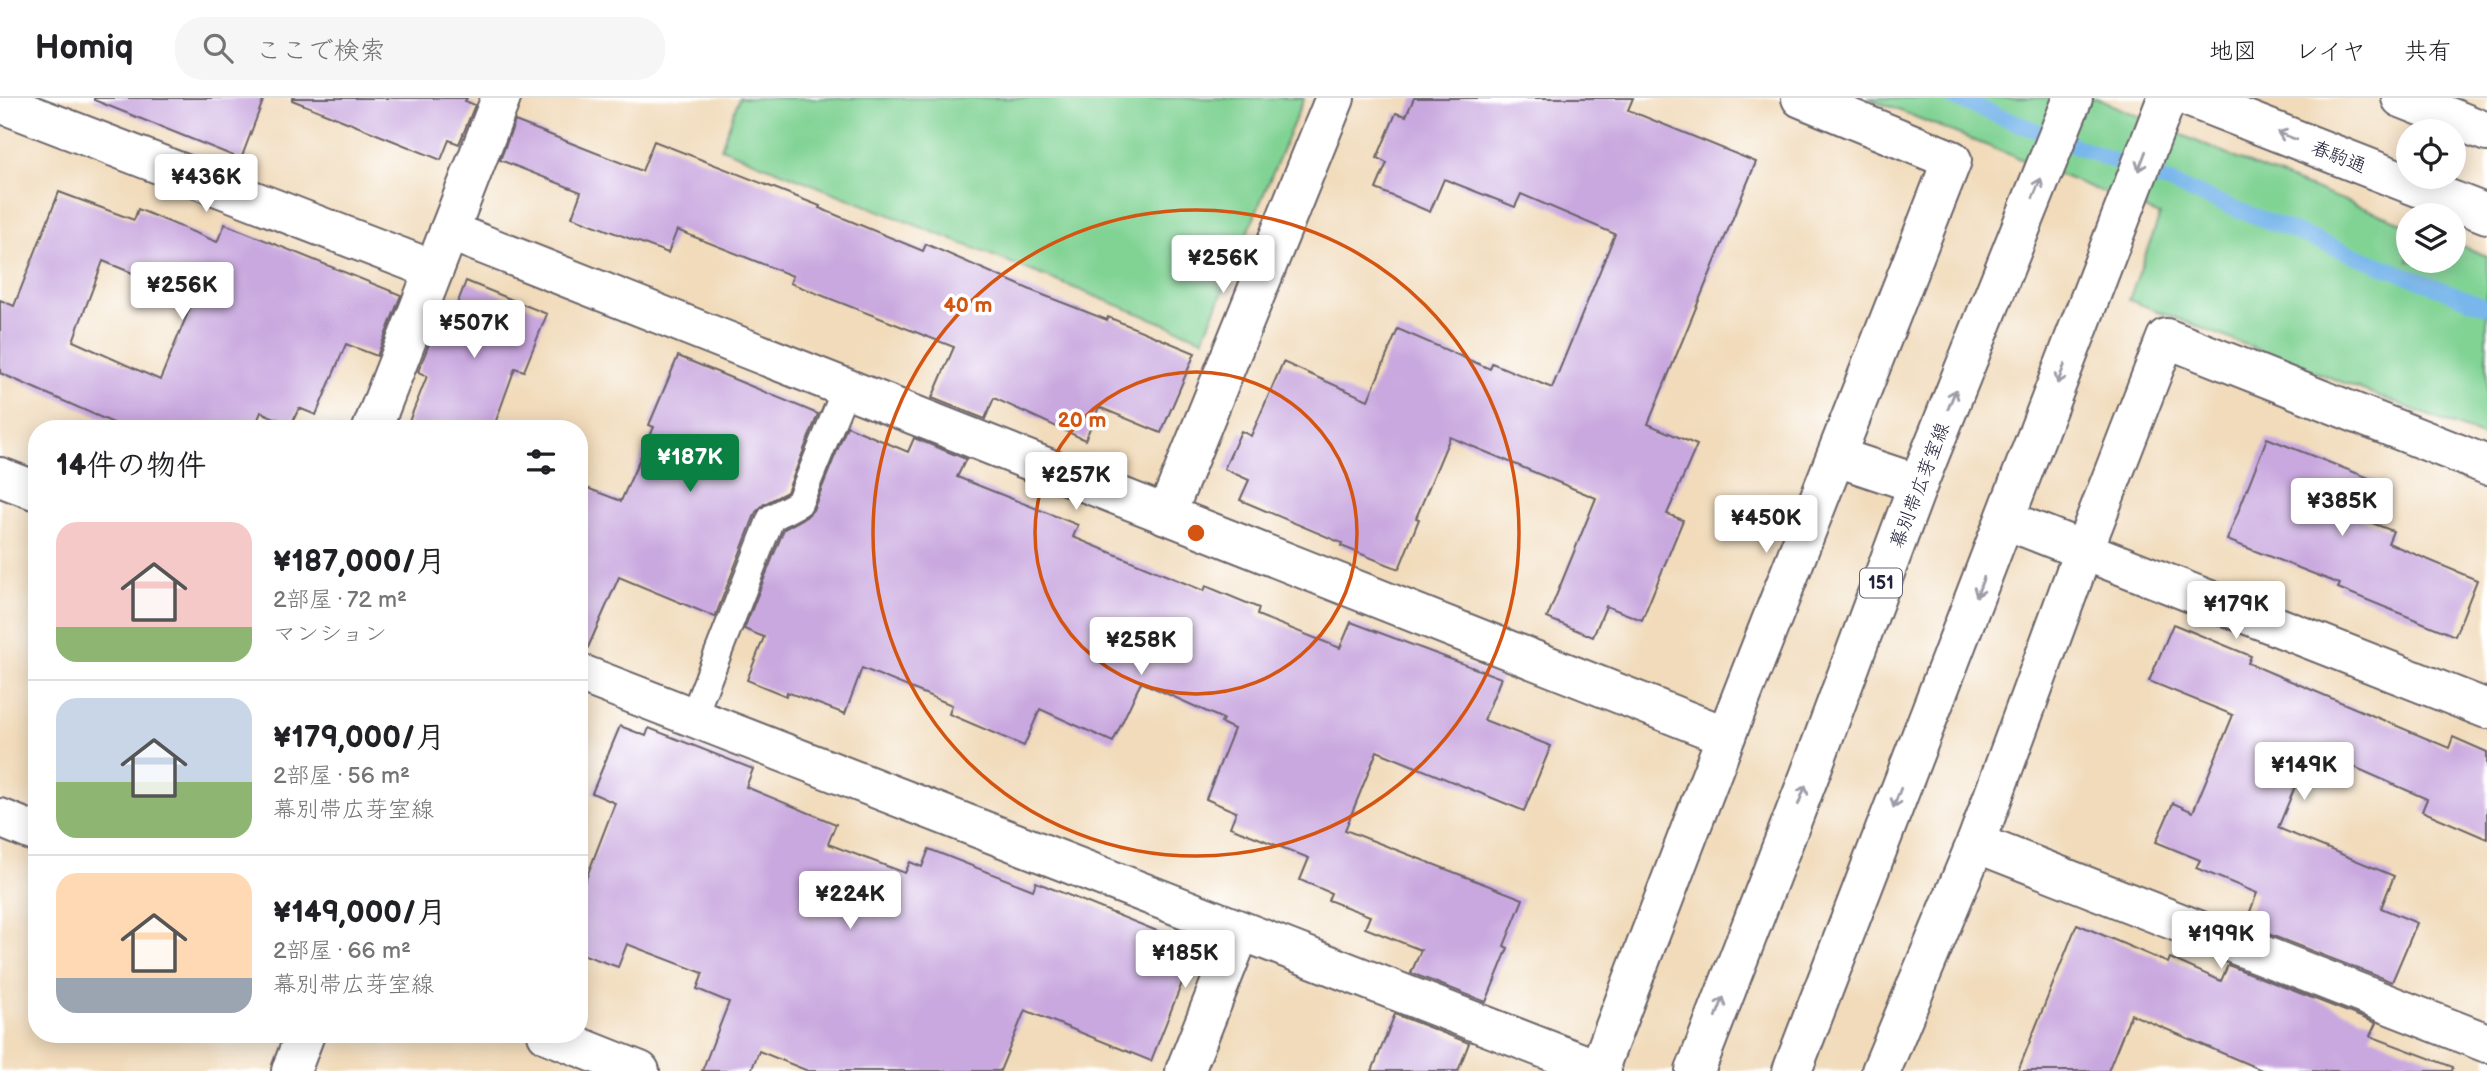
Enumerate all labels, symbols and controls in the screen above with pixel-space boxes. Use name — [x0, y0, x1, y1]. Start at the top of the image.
search box — [175, 17, 665, 80]
text: Homiq — [35, 28, 133, 68]
icon: search — [199, 29, 237, 67]
text: ここで検索 — [255, 36, 385, 67]
text: 地図 — [2209, 37, 2257, 66]
text: レイヤ — [2295, 37, 2366, 66]
text: 共有 — [2404, 37, 2452, 66]
map controls — [2396, 119, 2466, 273]
button: locate — [2396, 119, 2466, 189]
one-way arrow — [2276, 128, 2298, 141]
street label: 春駒通 — [2308, 136, 2369, 178]
one-way arrow — [2135, 150, 2148, 172]
pin: ¥436K — [157, 155, 255, 214]
text: ¥436K — [171, 163, 241, 191]
one-way arrow — [2032, 178, 2045, 200]
button: layers — [2396, 203, 2466, 273]
pin: ¥256K — [1174, 236, 1272, 295]
text: ¥256K — [1188, 244, 1258, 272]
pin: ¥256K — [133, 262, 231, 322]
text: ¥256K — [147, 271, 217, 299]
text: 40 m — [943, 293, 993, 318]
pin: ¥507K — [425, 300, 523, 360]
text: ¥507K — [439, 309, 509, 337]
one-way arrow — [2054, 363, 2067, 385]
one-way arrow — [1947, 389, 1960, 411]
text: 20 m — [1058, 408, 1106, 433]
street label: 幕別帯広芽室線 — [1886, 419, 1955, 552]
pin: ¥187K — [641, 434, 739, 494]
icon: filters — [522, 443, 560, 481]
text: ¥187K — [657, 443, 723, 471]
text: 14件の物件 — [56, 448, 206, 484]
pin: ¥257K — [1027, 452, 1125, 512]
text: ¥257K — [1041, 461, 1111, 489]
pin: ¥385K — [2293, 478, 2391, 538]
text: ¥385K — [2307, 487, 2377, 515]
pin: ¥450K — [1717, 496, 1815, 555]
text: ¥450K — [1731, 504, 1801, 532]
centre of rings — [1184, 521, 1208, 545]
text: ¥187,000/月 — [273, 544, 446, 580]
icon: home — [112, 550, 196, 634]
road number: 151 — [1860, 569, 1902, 598]
one-way arrow — [1973, 575, 1985, 597]
pin: ¥179K — [2187, 582, 2285, 641]
text: 2部屋 · 72 m² — [273, 586, 407, 614]
text: ¥179K — [2203, 590, 2269, 618]
pin: ¥258K — [1092, 618, 1190, 677]
text: マンション — [273, 620, 387, 648]
text: ¥258K — [1106, 626, 1176, 654]
text: ¥179,000/月 — [273, 720, 445, 756]
icon: home — [112, 726, 196, 810]
pin: ¥149K — [2255, 742, 2353, 802]
text: ¥149K — [2271, 751, 2337, 779]
text: 2部屋 · 56 m² — [273, 762, 410, 790]
one-way arrow — [1797, 785, 1809, 807]
one-way arrow — [1889, 787, 1902, 809]
text: 幕別帯広芽室線 — [273, 796, 434, 824]
pin: ¥224K — [801, 872, 899, 931]
text: ¥224K — [815, 880, 885, 908]
text: ¥149,000/月 — [273, 895, 446, 931]
icon: home — [112, 901, 196, 985]
pin: ¥199K — [2172, 912, 2270, 971]
text: ¥199K — [2188, 920, 2254, 948]
pin: ¥185K — [1136, 930, 1234, 990]
text: 2部屋 · 66 m² — [273, 937, 411, 965]
text: ¥185K — [1152, 939, 1218, 967]
text: 幕別帯広芽室線 — [273, 971, 434, 999]
one-way arrow — [1715, 997, 1727, 1019]

